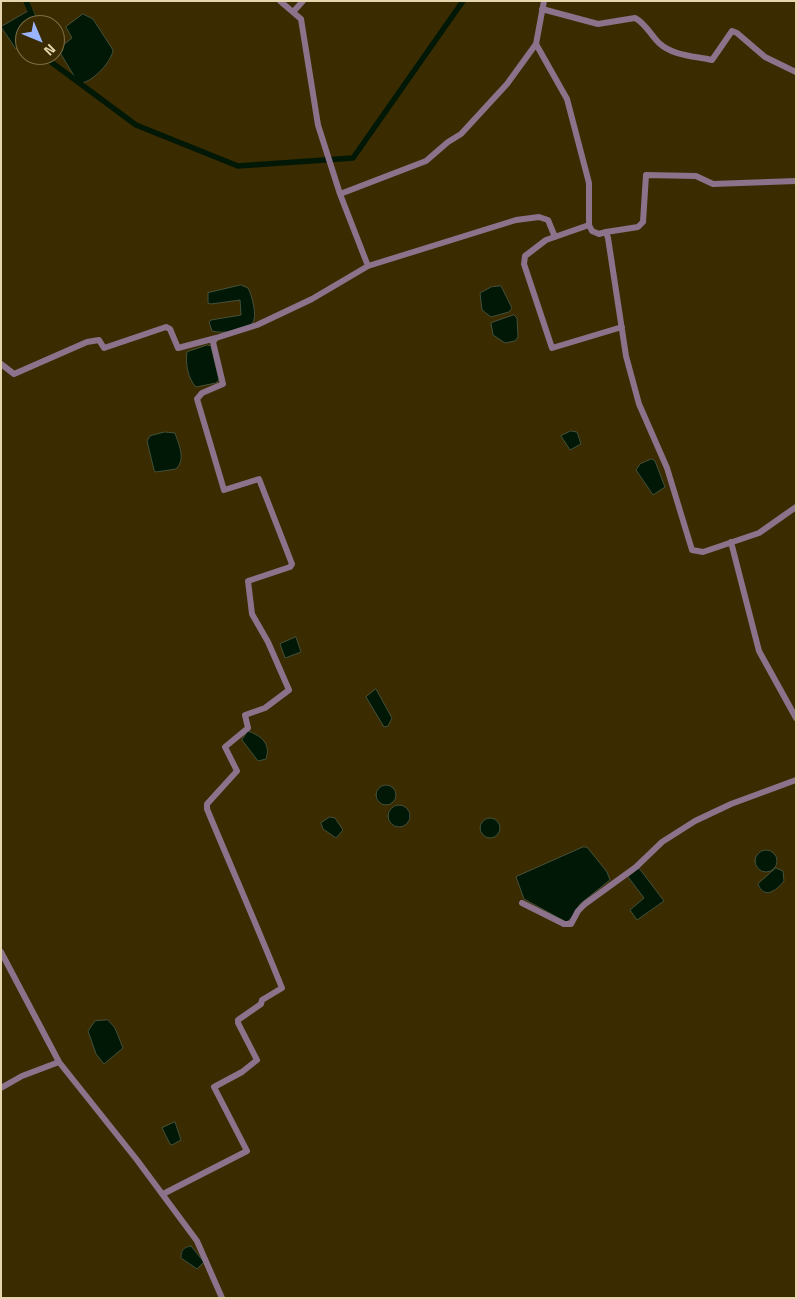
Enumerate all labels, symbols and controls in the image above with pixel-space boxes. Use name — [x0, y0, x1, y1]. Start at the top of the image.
north arrow — [15, 15, 65, 65]
text: N — [39, 39, 61, 61]

